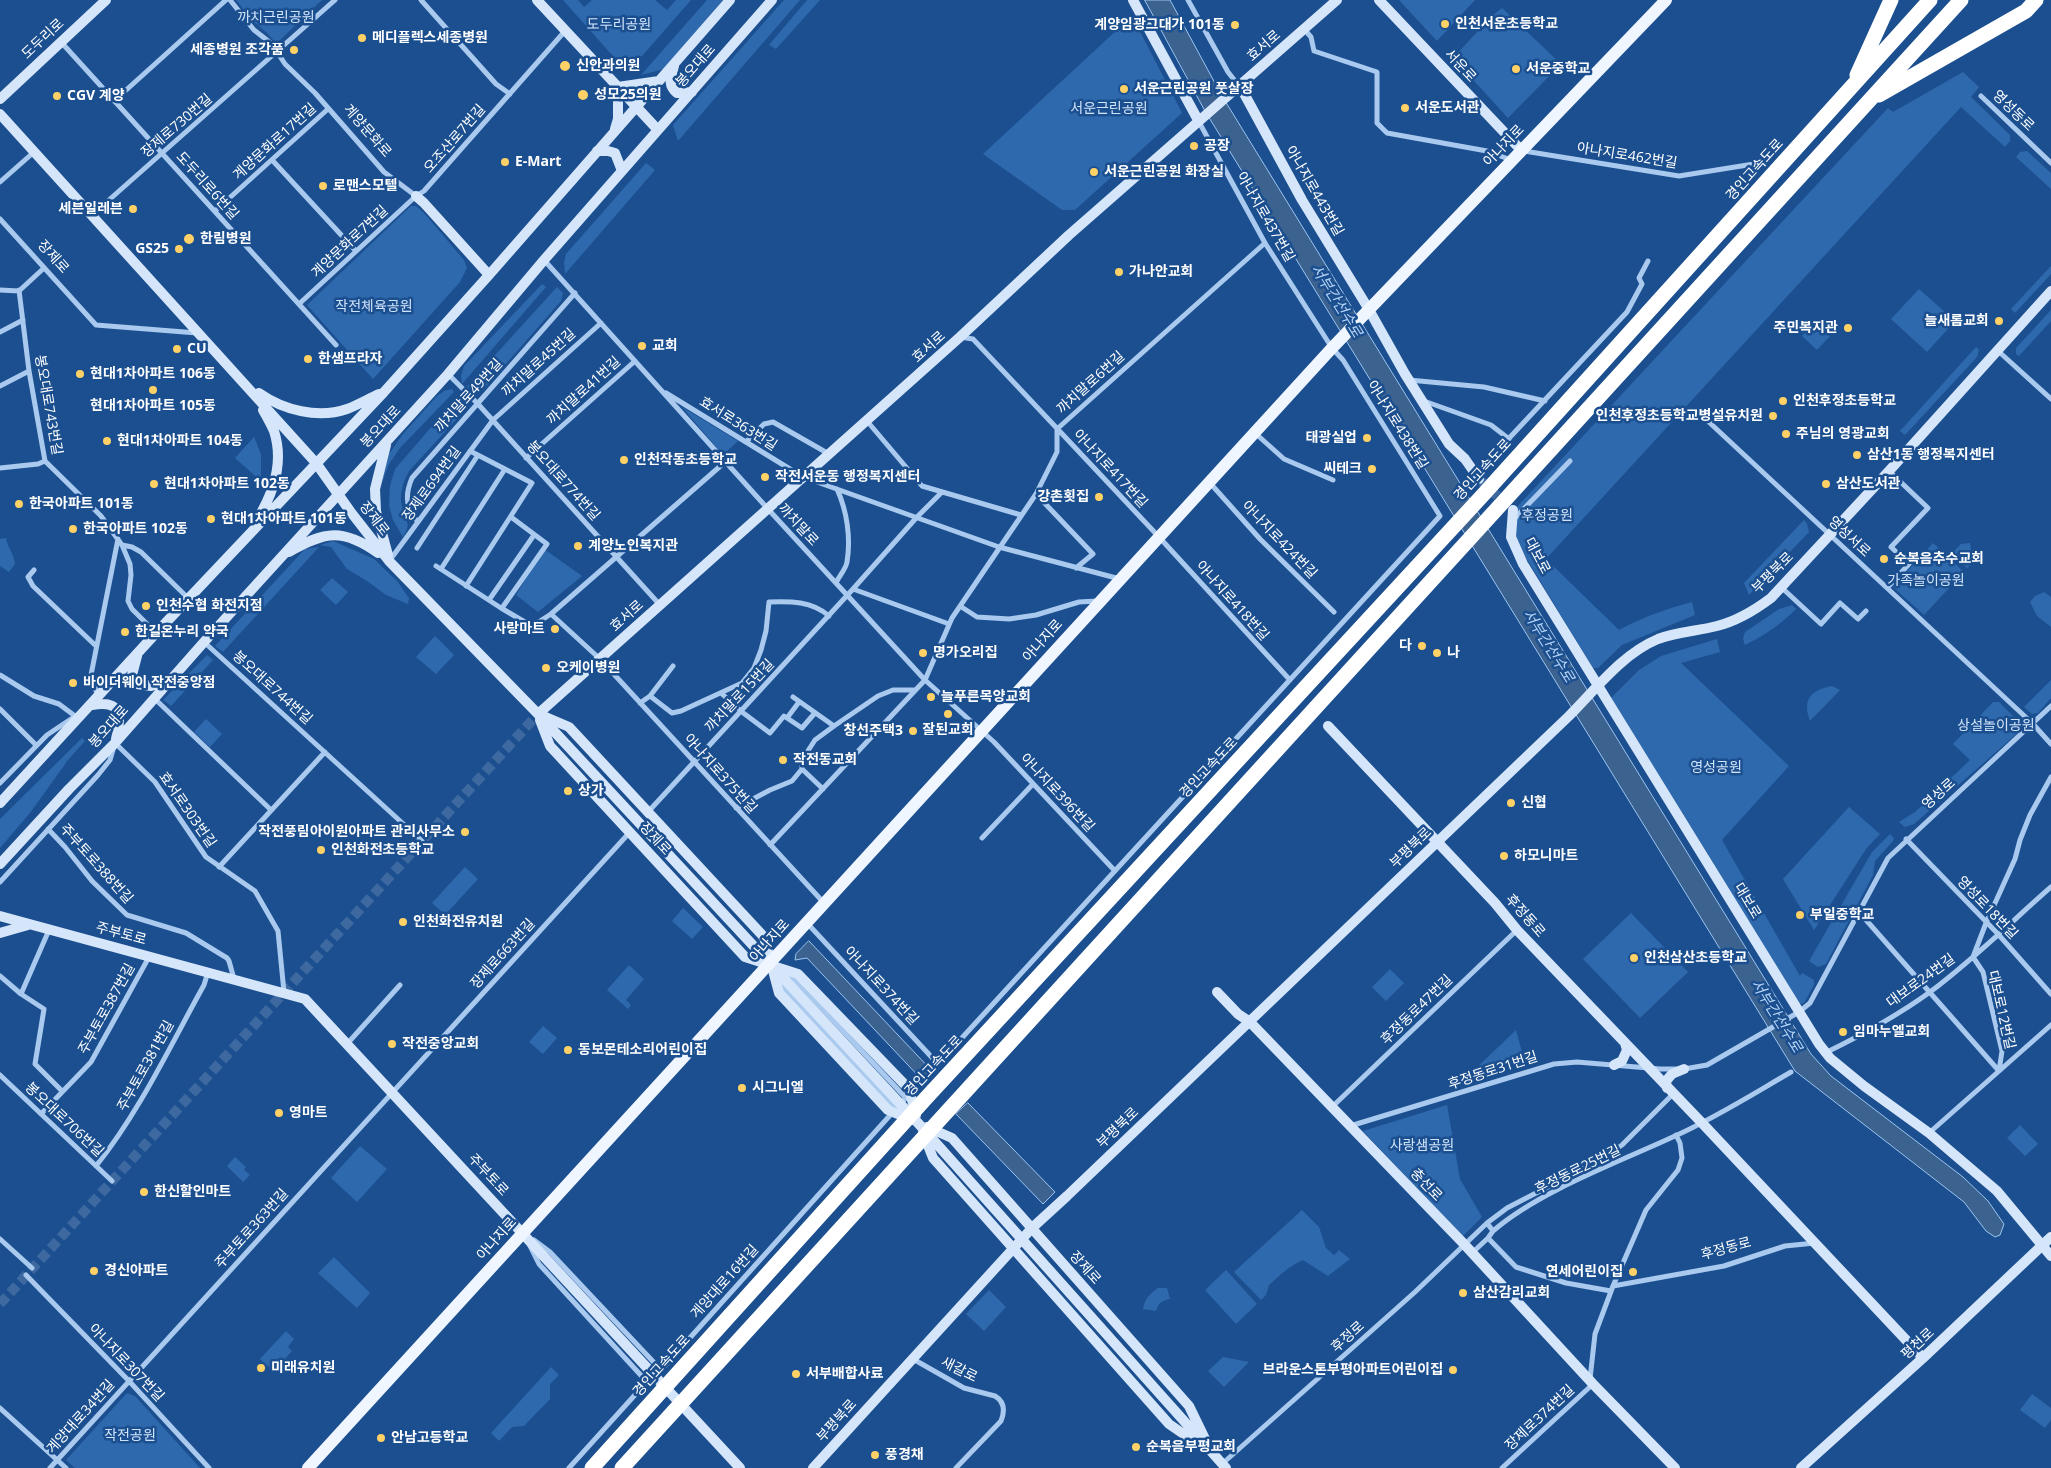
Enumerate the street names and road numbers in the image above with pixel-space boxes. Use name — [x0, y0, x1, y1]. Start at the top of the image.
street label: 도두리로 — [18, 15, 68, 63]
street label: 효서로 — [1244, 27, 1284, 65]
street label: 봉오대로 — [673, 41, 719, 91]
street label: 서운로 — [1441, 46, 1479, 86]
street label: 영성동로 — [1989, 87, 2037, 135]
street label: 장제로730번길 — [138, 91, 216, 161]
street label: 계양문화로17번길 — [230, 100, 320, 184]
street label: 계양문화로 — [340, 101, 394, 161]
street label: 오조산로7번길 — [421, 101, 489, 177]
street label: 아나지로 — [1480, 122, 1528, 170]
street label: 경인고속도로 — [1723, 136, 1787, 204]
street label: 아나지로462번길 — [1576, 140, 1678, 172]
street label: 아나지로443번길 — [1281, 143, 1347, 239]
street label: 도두리로6번길 — [172, 149, 242, 223]
street label: 아나지로437번길 — [1232, 169, 1298, 265]
street label: 계양문화로7번길 — [308, 202, 392, 282]
street label: 장제로 — [34, 237, 72, 277]
street label: 까치말로45번길 — [499, 326, 579, 400]
street label: 효서로 — [909, 328, 949, 366]
street label: 까치말로6번길 — [1054, 348, 1128, 418]
street label: 봉오대로743번길 — [31, 354, 65, 456]
street label: 까치말로41번길 — [544, 354, 624, 428]
street label: 까치말로49번길 — [432, 356, 506, 436]
street label: 아나지로438번길 — [1363, 378, 1431, 472]
street label: 효서로363번길 — [696, 393, 780, 455]
street label: 봉오대로 — [357, 402, 405, 452]
street label: 아나지로417번길 — [1069, 426, 1151, 512]
street label: 경인고속도로 — [1451, 436, 1515, 504]
street label: 봉오대로774번길 — [523, 438, 603, 524]
street label: 장제로694번길 — [399, 443, 465, 525]
street label: 아나지로424번길 — [1238, 498, 1320, 582]
street label: 장제로 — [355, 499, 393, 539]
street label: 까치말로 — [774, 500, 822, 550]
street label: 영성서로 — [1824, 513, 1874, 561]
street label: 대보로 — [1521, 535, 1553, 577]
street label: 부평북로 — [1749, 549, 1797, 597]
street label: 아나지로418번길 — [1192, 558, 1272, 644]
street label: 효서로 — [607, 597, 647, 635]
street label: 아나지로 — [1020, 616, 1066, 666]
street label: 봉오대로744번길 — [229, 648, 315, 728]
street label: 까치말로15번길 — [702, 656, 778, 736]
street label: 봉오대로 — [86, 702, 132, 752]
street label: 아나지로375번길 — [680, 731, 760, 817]
street label: 경인고속도로 — [1177, 734, 1241, 802]
street label: 아나지로396번길 — [1016, 750, 1098, 836]
street label: 효서로303번길 — [155, 769, 219, 851]
street label: 영성로 — [1919, 775, 1959, 813]
street label: 장제로 — [636, 819, 674, 859]
street label: 주부토로388번길 — [56, 821, 136, 907]
street label: 부평북로 — [1387, 824, 1435, 872]
street label: 영성로18번길 — [1953, 873, 2021, 943]
street label: 대보로 — [1730, 880, 1764, 922]
street label: 후정동로 — [1502, 891, 1548, 941]
street label: 장제로663번길 — [467, 916, 539, 992]
street label: 아나지로 — [747, 916, 793, 966]
street label: 주부토로 — [94, 919, 148, 949]
street label: 아나지로374번길 — [840, 943, 922, 1029]
street label: 대보로24번길 — [1884, 951, 1958, 1011]
street label: 주부토로387번길 — [75, 961, 139, 1057]
street label: 대보로12번길 — [1984, 969, 2018, 1051]
street label: 후정동로47번길 — [1378, 972, 1456, 1048]
street label: 주부토로381번길 — [114, 1018, 178, 1114]
street label: 경인고속도로 — [902, 1032, 966, 1100]
street label: 후정동로31번길 — [1446, 1049, 1540, 1093]
street label: 봉오대로706번길 — [21, 1079, 107, 1161]
street label: 부평북로 — [1094, 1104, 1142, 1152]
street label: 후정동로25번길 — [1532, 1142, 1624, 1198]
street label: 주부토로 — [464, 1150, 512, 1200]
street label: 충선로 — [1407, 1165, 1445, 1205]
street label: 주부토로363번길 — [212, 1186, 292, 1272]
street label: 아나지로 — [474, 1214, 520, 1264]
street label: 후정동로 — [1699, 1234, 1753, 1264]
street label: 계양대로16번길 — [688, 1242, 762, 1322]
street label: 장제로 — [1066, 1248, 1104, 1288]
street label: 후정로 — [1328, 1318, 1368, 1356]
street label: 아나지로307번길 — [85, 1321, 167, 1405]
street label: 평천로 — [1898, 1325, 1938, 1363]
street label: 경인고속도로 — [630, 1332, 694, 1400]
street label: 새갈로 — [938, 1354, 980, 1386]
street label: 계양대로34번길 — [44, 1377, 118, 1457]
street label: 장제로374번길 — [1502, 1382, 1578, 1454]
street label: 부평북로 — [814, 1396, 860, 1446]

